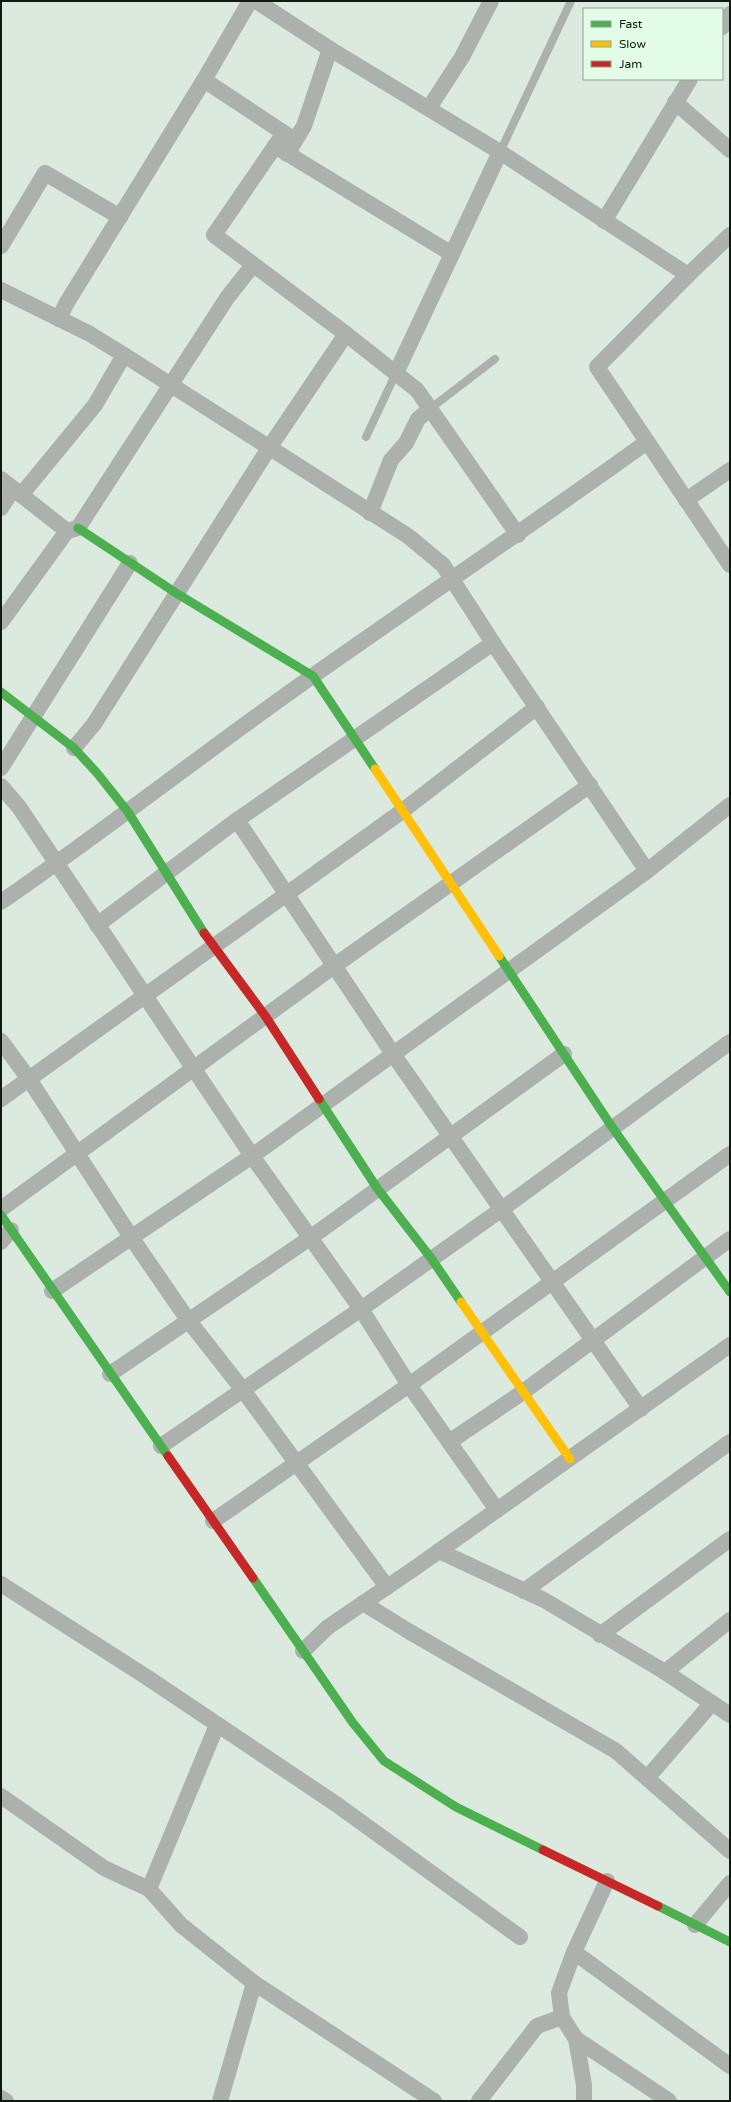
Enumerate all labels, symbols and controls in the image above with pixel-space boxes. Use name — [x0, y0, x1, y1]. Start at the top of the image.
legend — [583, 8, 723, 80]
text: Fast — [619, 17, 643, 31]
text: Slow — [619, 37, 646, 51]
text: Jam — [619, 57, 642, 71]

